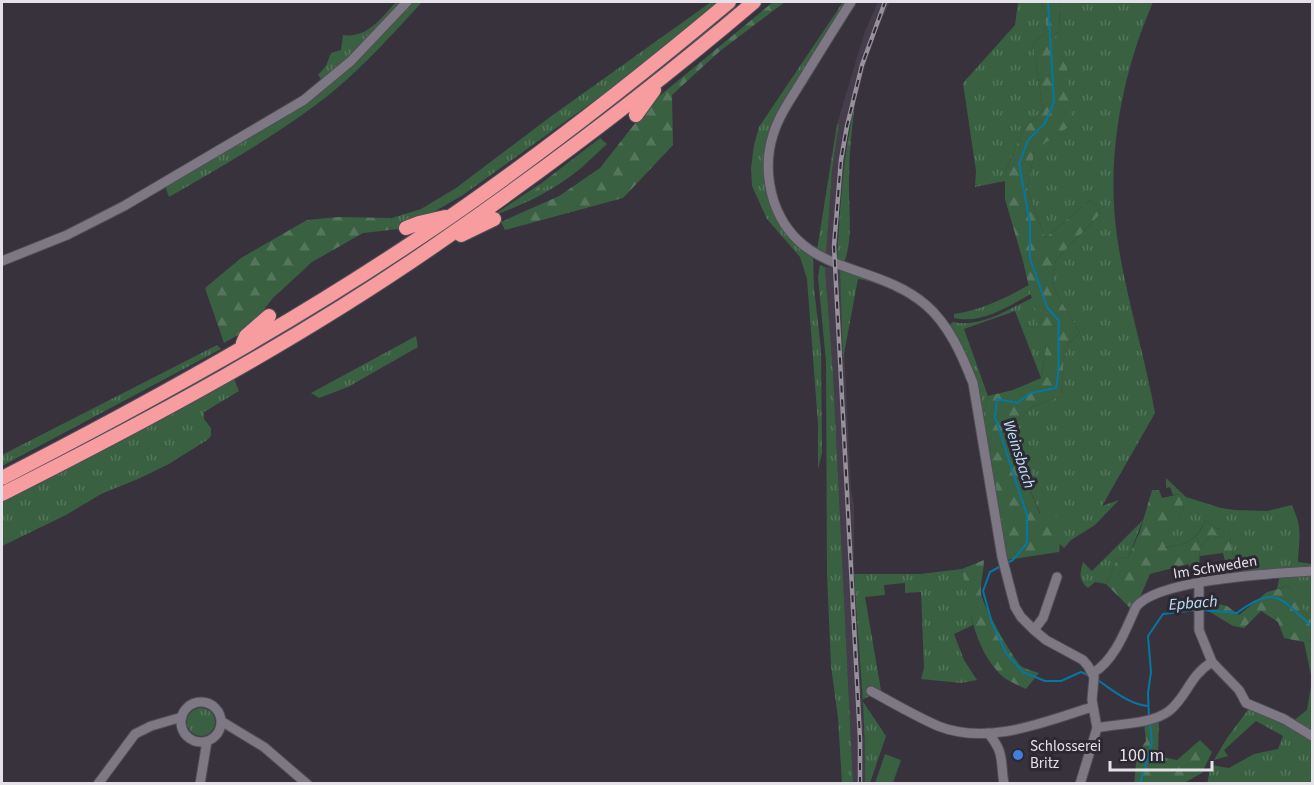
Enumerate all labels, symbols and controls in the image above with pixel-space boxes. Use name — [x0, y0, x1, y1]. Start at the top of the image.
water label: Weinsbach — [998, 417, 1040, 491]
street label: Im Schweden — [1172, 551, 1258, 584]
water label: Epbach — [1168, 590, 1218, 616]
scale bar — [1110, 734, 1212, 772]
place label: Schlosserei Britz — [1030, 736, 1101, 774]
text: 100 m — [1119, 743, 1164, 768]
marker: Schlosserei Britz — [1011, 748, 1025, 762]

